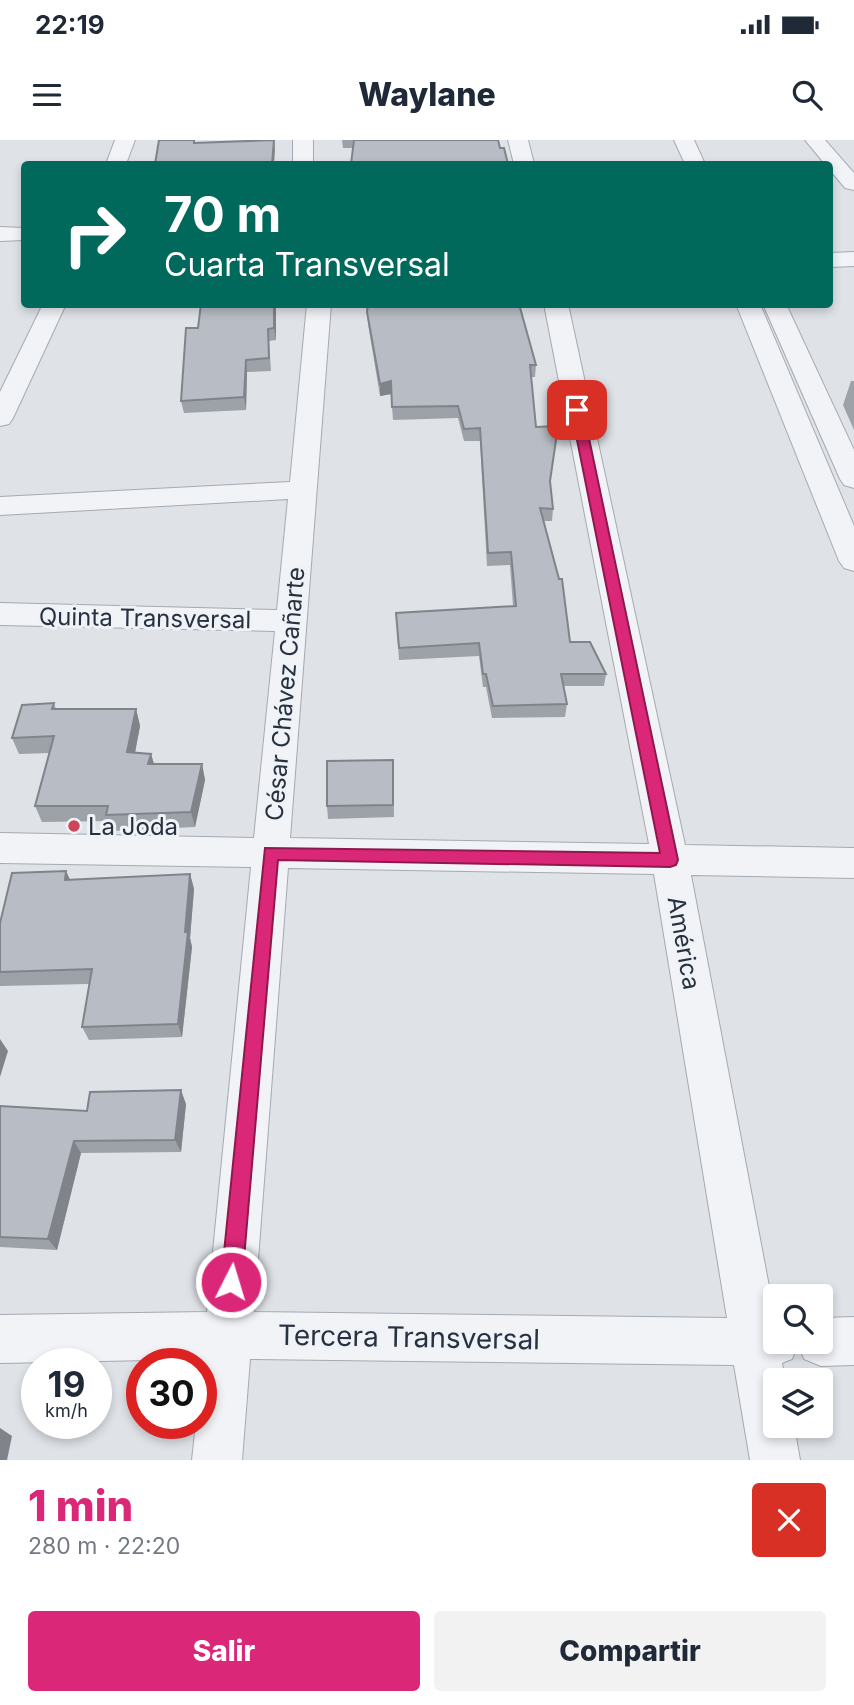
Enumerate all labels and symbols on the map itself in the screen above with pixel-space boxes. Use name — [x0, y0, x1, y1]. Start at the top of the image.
pin — [547, 380, 607, 440]
street label: César Chávez Cañarte — [259, 566, 311, 822]
street label: Quinta Transversal — [39, 602, 251, 634]
place label: La Joda — [88, 812, 178, 841]
marker: La Joda — [66, 818, 82, 834]
street label: América — [662, 894, 706, 992]
position arrow — [194, 1245, 268, 1319]
street label: Tercera Transversal — [278, 1318, 540, 1356]
speed limit sign: 30 — [126, 1348, 217, 1439]

